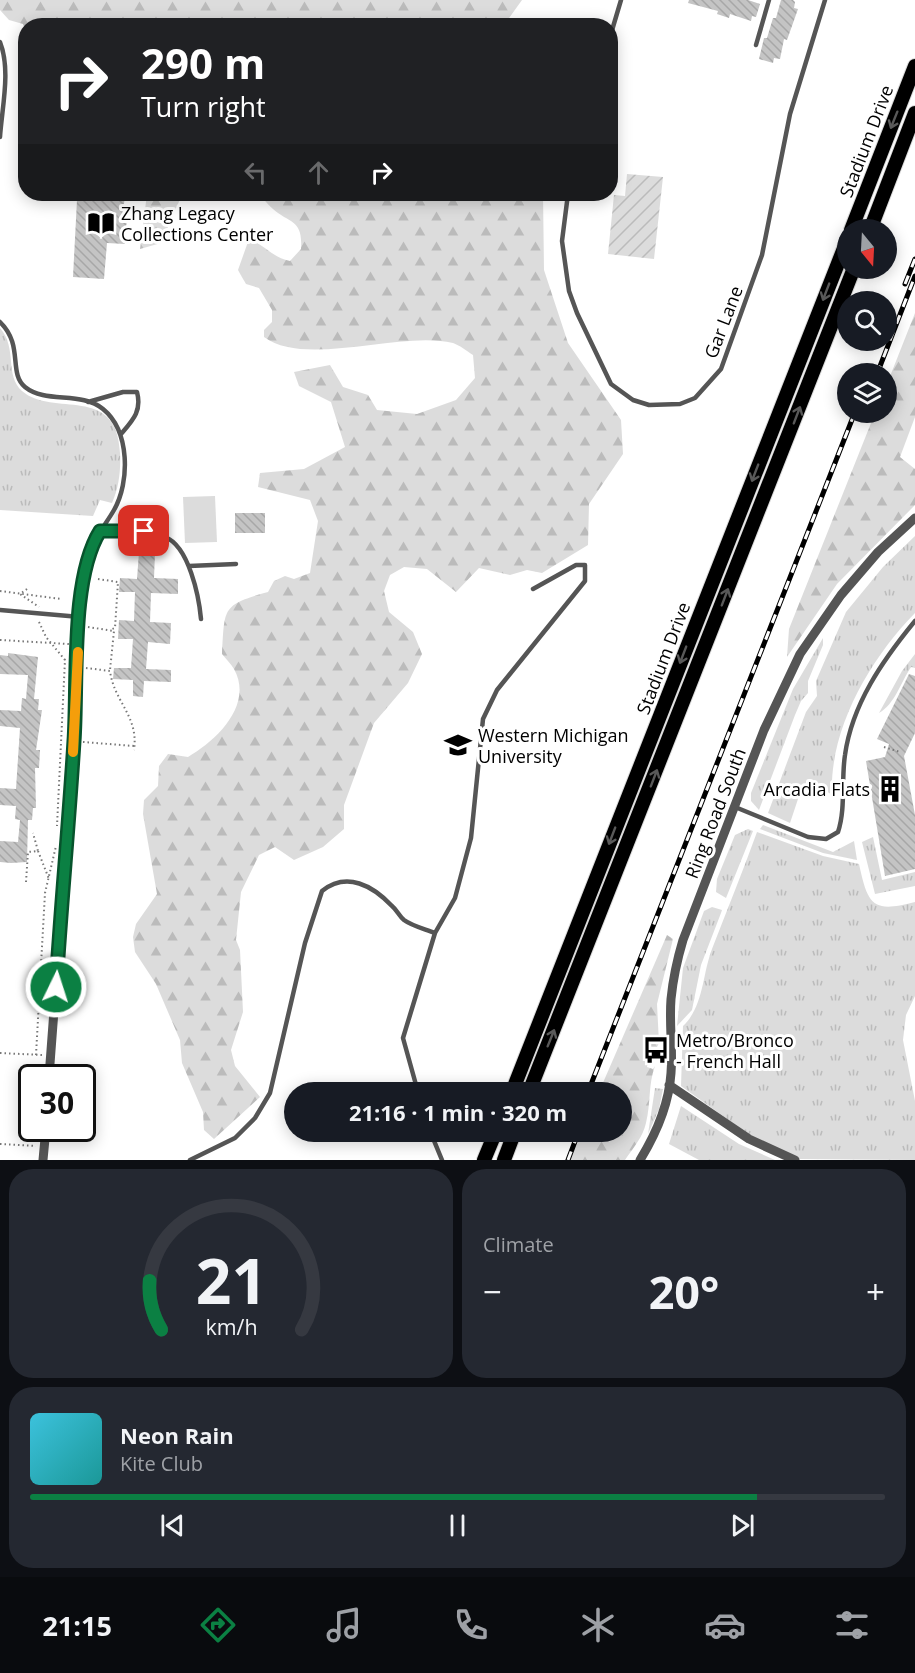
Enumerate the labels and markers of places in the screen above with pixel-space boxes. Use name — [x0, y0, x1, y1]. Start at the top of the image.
place label: Zhang Legacy Collections Center — [121, 201, 274, 246]
library icon: Zhang Legacy Collections Center — [86, 208, 116, 238]
pin — [118, 505, 169, 556]
place label: Western Michigan University — [478, 723, 629, 768]
school or university icon: Western Michigan University — [443, 730, 473, 760]
building icon: Arcadia Flats — [875, 774, 905, 804]
place label: Arcadia Flats — [764, 777, 870, 801]
place label: Metro/Bronco - French Hall — [676, 1028, 794, 1073]
bus stop icon: Metro/Bronco - French Hall — [641, 1035, 671, 1065]

